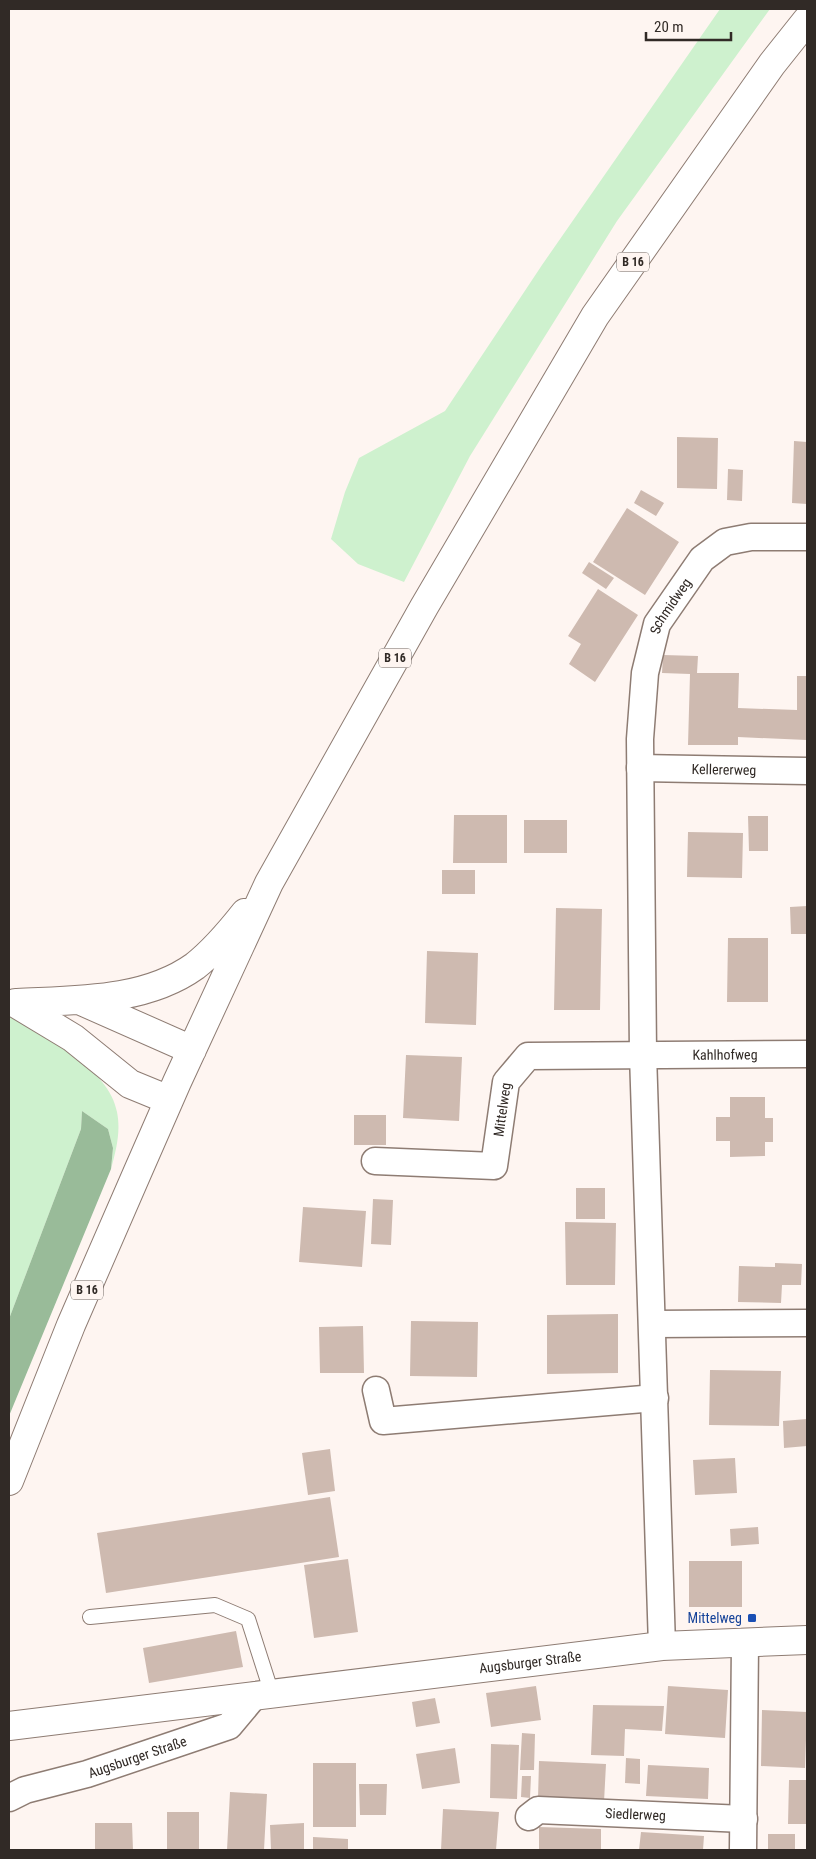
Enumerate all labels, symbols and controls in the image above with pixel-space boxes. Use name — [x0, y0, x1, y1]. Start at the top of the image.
scale bar — [646, 10, 731, 42]
text: 20 m — [654, 18, 684, 36]
road number: B 16 — [617, 252, 649, 272]
street label: Schmidweg — [647, 575, 694, 635]
road number: B 16 — [379, 648, 411, 668]
street label: Kellererweg — [691, 761, 756, 778]
street label: Kahlhofweg — [692, 1046, 758, 1063]
street label: Mittelweg — [490, 1082, 514, 1138]
road number: B 16 — [71, 1280, 103, 1300]
place label: Mittelweg — [688, 1610, 742, 1626]
marker: Mittelweg — [746, 1612, 758, 1624]
street label: Augsburger Straße — [478, 1648, 583, 1676]
street label: Augsburger Straße — [86, 1733, 189, 1781]
street label: Siedlerweg — [605, 1805, 666, 1824]

